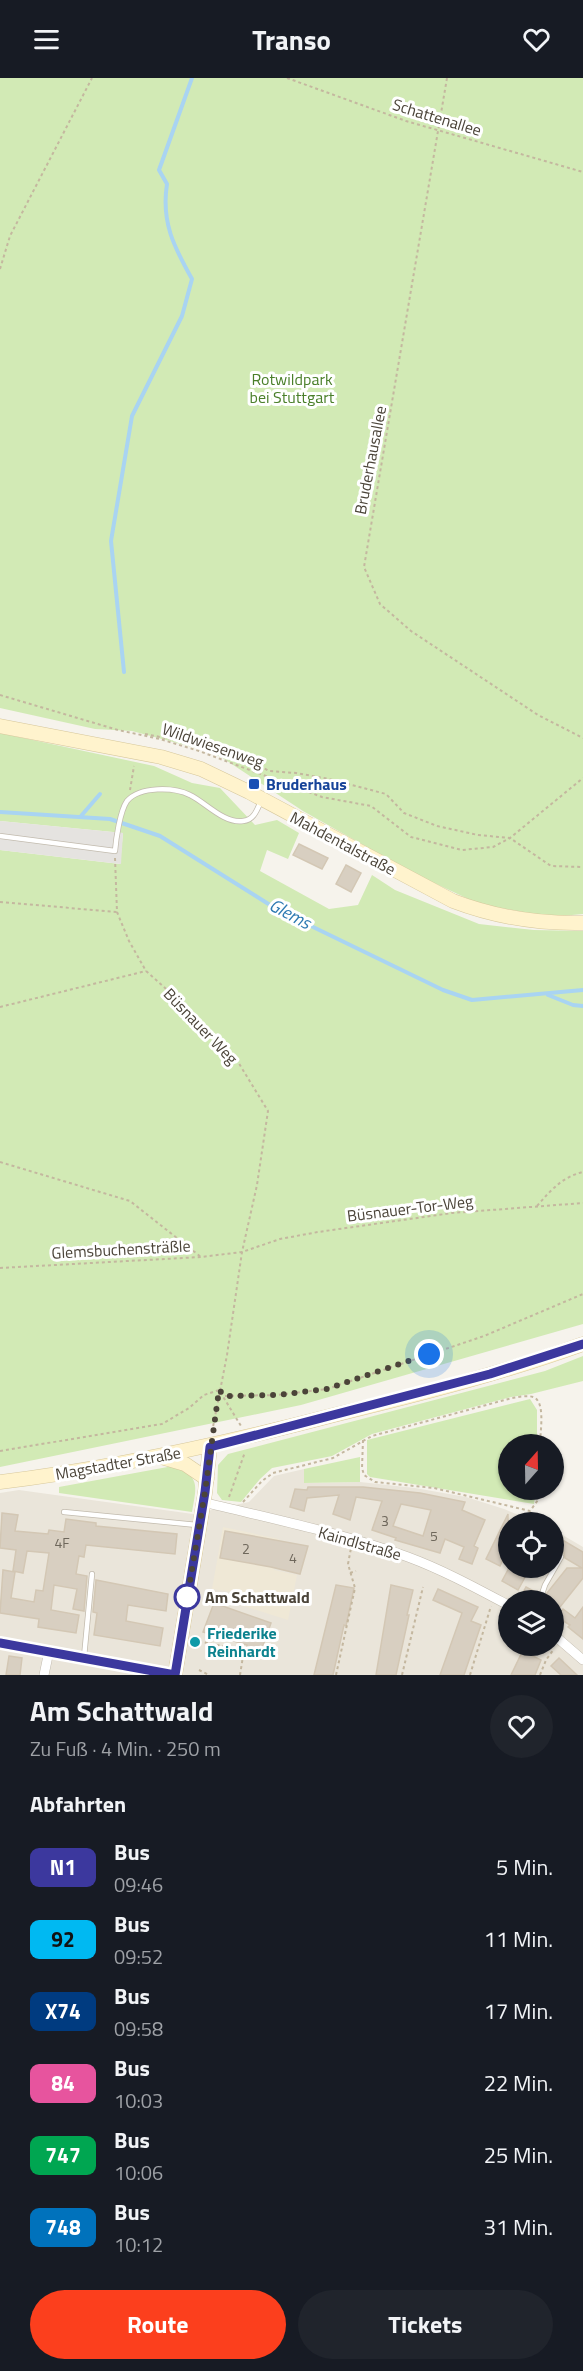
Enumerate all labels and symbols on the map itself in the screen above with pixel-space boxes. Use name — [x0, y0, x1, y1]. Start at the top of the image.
street label: Schattenallee — [390, 92, 484, 142]
park label: Rotwildpark bei Stuttgart — [250, 367, 335, 409]
street label: Bruderhausallee — [348, 404, 392, 516]
street label: Wildwiesenweg — [159, 716, 267, 774]
place label: Bruderhaus — [266, 772, 347, 796]
marker: Bruderhaus — [247, 777, 261, 791]
street label: Mahdentalstraße — [286, 805, 400, 881]
water label: Glems — [264, 891, 317, 936]
street label: Büsnauer Weg — [158, 982, 244, 1070]
street label: Büsnauer-Tor-Weg — [346, 1188, 474, 1228]
street label: Glemsbuchensträßle — [51, 1233, 191, 1265]
your location — [414, 1339, 444, 1369]
north arrow — [498, 1434, 564, 1500]
street label: Magstadter Straße — [53, 1440, 183, 1486]
house number: 3 — [381, 1510, 389, 1531]
street label: Kaindlstraße — [316, 1520, 404, 1566]
house number: 5 — [430, 1525, 438, 1546]
house number: 4F — [54, 1532, 70, 1553]
house number: 2 — [242, 1538, 250, 1559]
house number: 4 — [289, 1547, 297, 1568]
marker: Am Schattwald — [174, 1584, 200, 1610]
place label: Am Schattwald — [205, 1585, 310, 1609]
place label: Friederike Reinhardt — [207, 1621, 277, 1663]
marker: Friederike Reinhardt — [188, 1635, 202, 1649]

